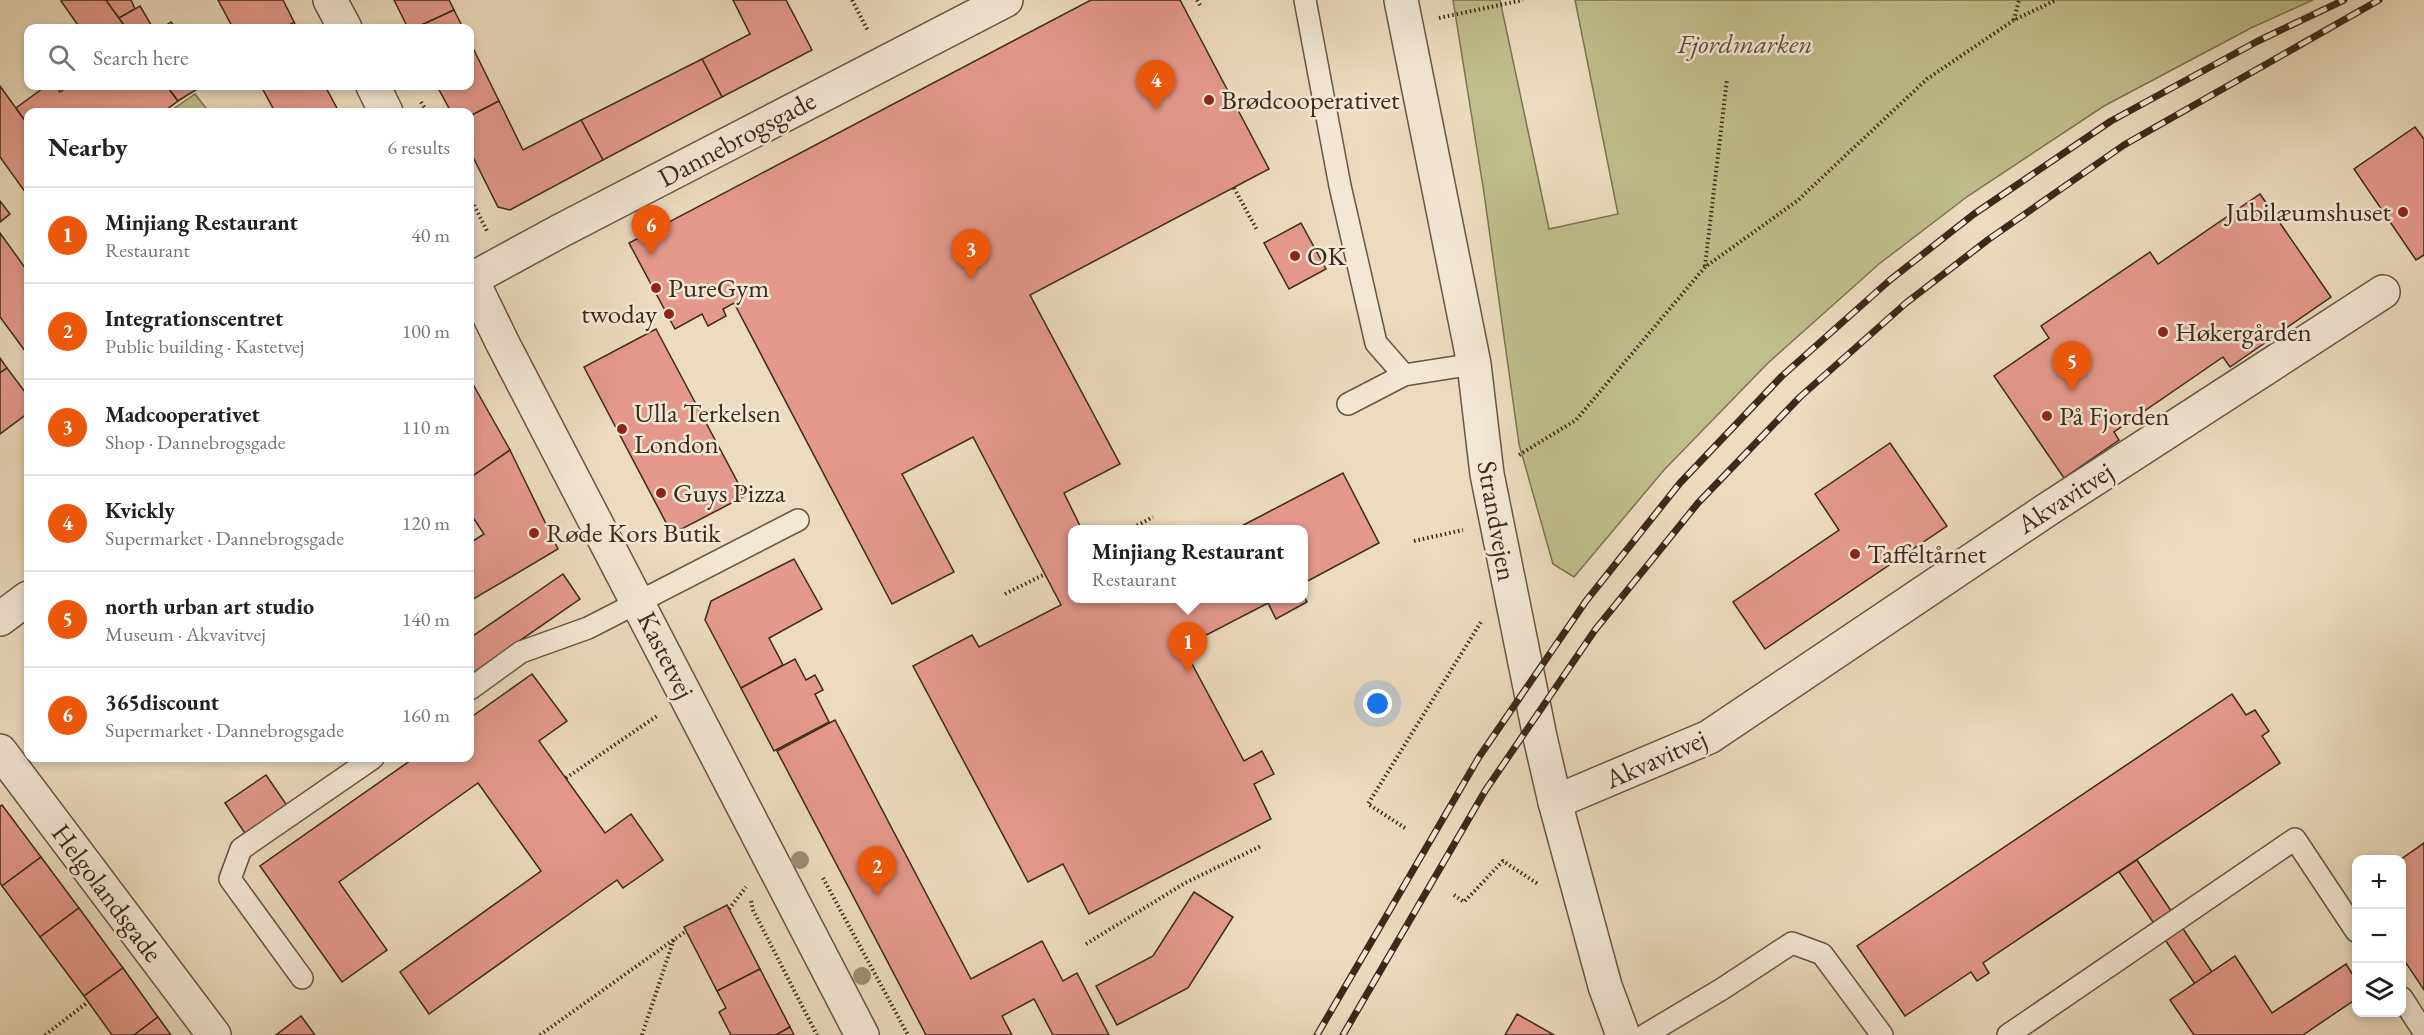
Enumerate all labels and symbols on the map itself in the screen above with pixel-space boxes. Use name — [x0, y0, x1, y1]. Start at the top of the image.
park label: Fjordmarken — [1676, 26, 1813, 61]
pin: 4 — [1136, 60, 1176, 110]
street label: Dannebrogsgade — [652, 82, 822, 195]
place label: Brødcooperativet — [1221, 82, 1400, 117]
marker: Brødcooperativet — [1202, 93, 1216, 107]
place label: Jubilæumshuset — [2224, 194, 2392, 229]
marker: Jubilæumshuset — [2396, 205, 2410, 219]
pin: 6 — [632, 206, 670, 255]
pin: 3 — [952, 230, 990, 279]
place label: OK — [1307, 238, 1347, 273]
marker: OK — [1288, 249, 1302, 263]
place label: PureGym — [668, 270, 769, 305]
marker: PureGym — [649, 281, 663, 295]
place label: twoday — [581, 296, 657, 331]
marker: twoday — [662, 307, 676, 321]
place label: Høkergården — [2175, 314, 2312, 349]
marker: Høkergården — [2156, 325, 2170, 339]
pin: 5 — [2052, 342, 2092, 391]
place label: Ulla Terkelsen London — [634, 395, 781, 461]
place label: På Fjorden — [2059, 398, 2169, 433]
marker: På Fjorden — [2040, 409, 2054, 423]
marker: Ulla Terkelsen London — [615, 422, 629, 436]
street label: Akvavitvej — [2009, 454, 2119, 542]
street label: Strandvejen — [1470, 458, 1525, 584]
place label: Guys Pizza — [673, 475, 786, 510]
marker: Guys Pizza — [654, 486, 668, 500]
place label: Røde Kors Butik — [546, 515, 721, 550]
marker: Røde Kors Butik — [527, 526, 541, 540]
place label: Taffeltårnet — [1867, 536, 1987, 571]
marker: Taffeltårnet — [1848, 547, 1862, 561]
street label: Kastetvej — [630, 605, 703, 704]
pin: 1 — [1168, 622, 1208, 672]
your location — [1363, 689, 1392, 718]
street label: Akvavitvej — [1599, 721, 1712, 797]
street label: Helgolandsgade — [44, 817, 171, 969]
pin: 2 — [858, 846, 896, 896]

